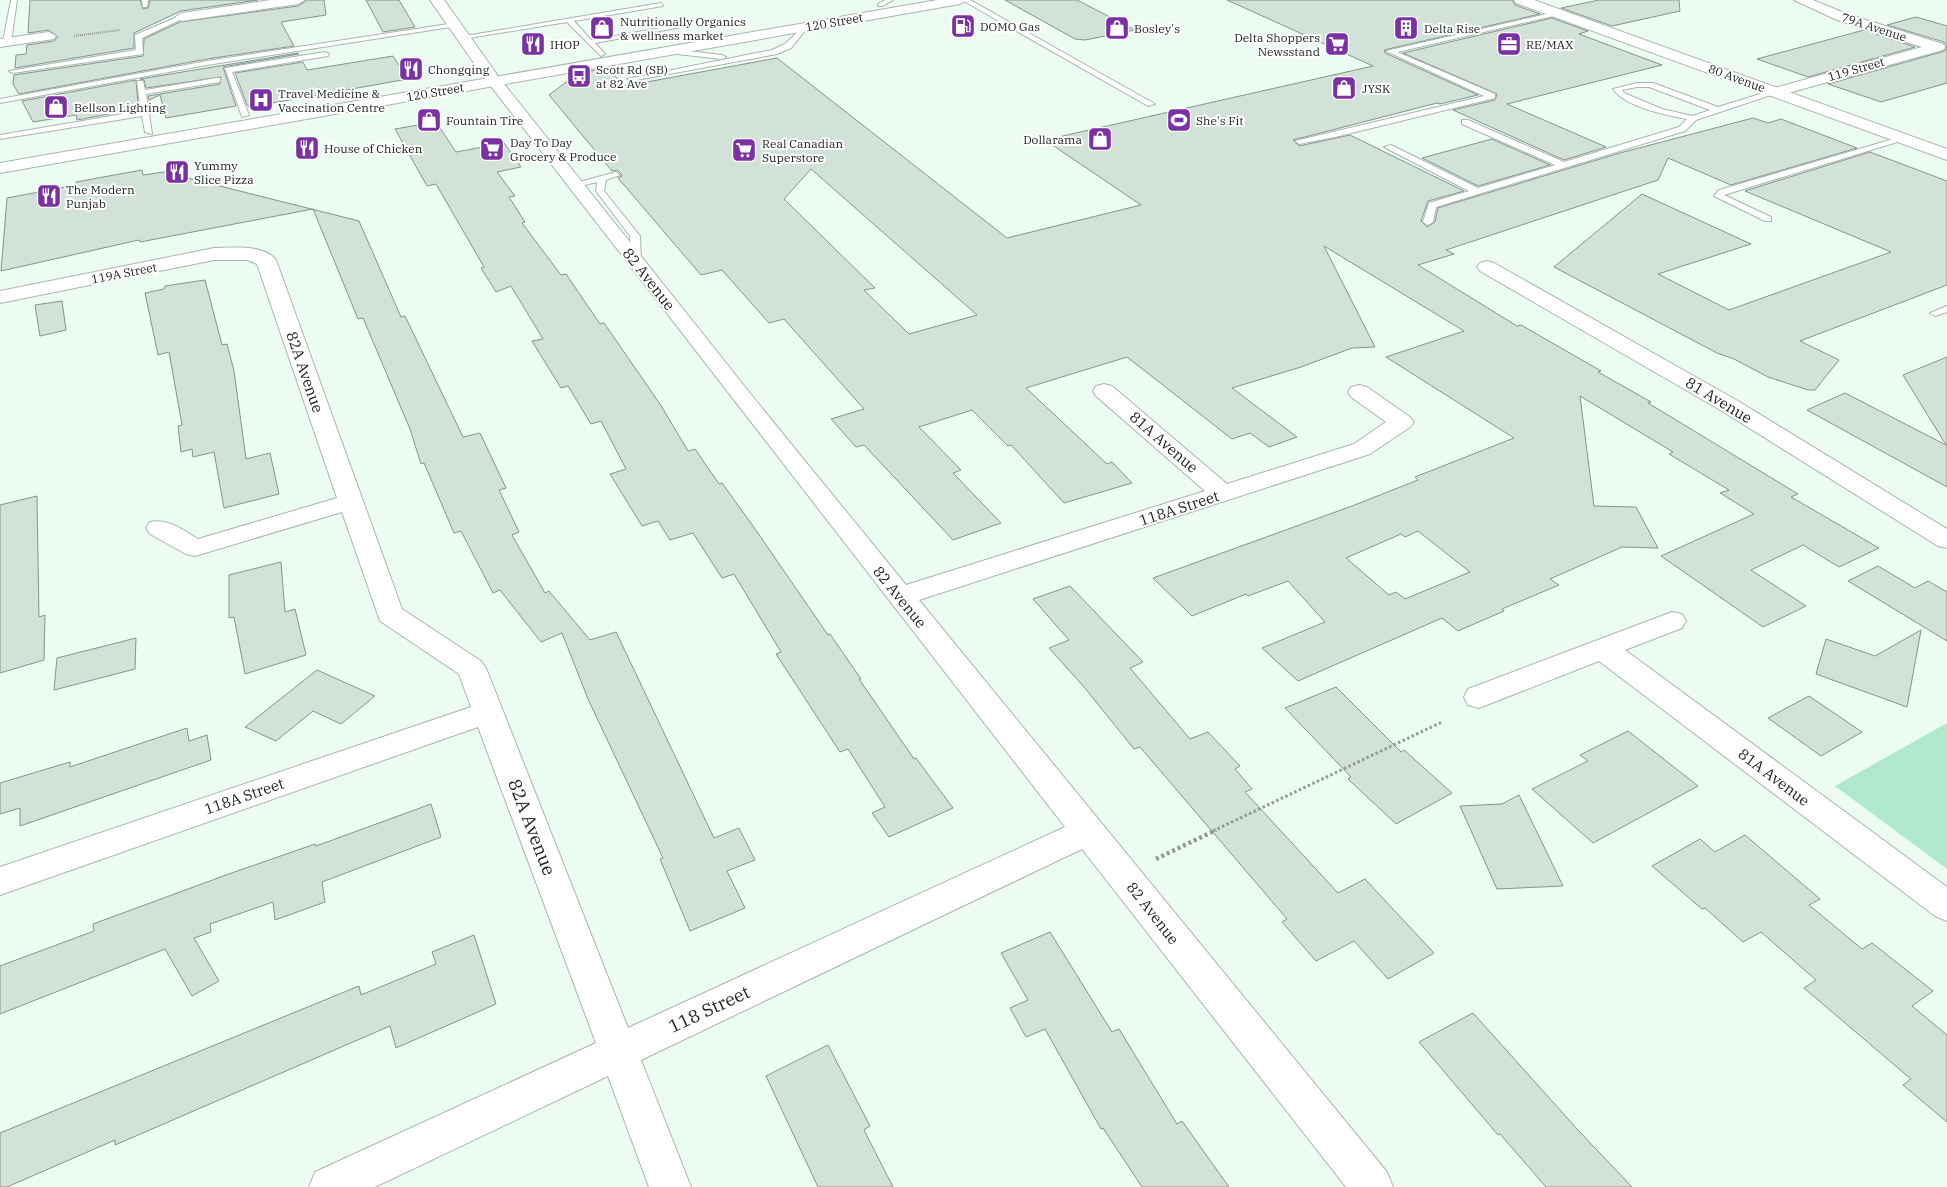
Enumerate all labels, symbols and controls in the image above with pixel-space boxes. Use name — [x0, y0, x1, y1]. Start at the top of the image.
street label: 79A Avenue — [1840, 9, 1908, 45]
street label: 120 Street — [804, 10, 864, 34]
fuel station icon: DOMO Gas — [950, 13, 976, 39]
place label: Nutritionally Organics & wellness market — [620, 14, 746, 43]
shop icon: Nutritionally Organics & wellness market — [589, 15, 615, 41]
shop icon: Bosley's — [1104, 15, 1130, 41]
building icon: Delta Rise — [1393, 15, 1419, 41]
place label: DOMO Gas — [980, 19, 1040, 34]
place label: Bosley's — [1134, 21, 1180, 36]
place label: Delta Rise — [1424, 21, 1480, 36]
place label: Delta Shoppers Newsstand — [1234, 30, 1320, 59]
restaurant icon: IHOP — [520, 31, 546, 57]
supermarket icon: Delta Shoppers Newsstand — [1324, 31, 1350, 57]
office icon: RE/MAX — [1496, 31, 1522, 57]
place label: IHOP — [550, 37, 580, 52]
place label: RE/MAX — [1526, 37, 1573, 52]
street label: 119 Street — [1826, 54, 1886, 84]
restaurant icon: Chongqing — [398, 56, 424, 82]
street label: 80 Avenue — [1707, 61, 1767, 95]
place label: Chongqing — [428, 62, 490, 77]
place label: Scott Rd (SB) at 82 Ave — [596, 62, 668, 91]
bus stop icon: Scott Rd (SB) at 82 Ave — [566, 63, 592, 89]
shop icon: JYSK — [1331, 75, 1357, 101]
street label: 120 Street — [405, 80, 465, 104]
place label: JYSK — [1362, 81, 1391, 96]
place label: Travel Medicine & Vaccination Centre — [278, 86, 385, 115]
hospital icon: Travel Medicine & Vaccination Centre — [248, 87, 274, 113]
shop icon: Bellson Lighting — [43, 94, 69, 120]
place label: Bellson Lighting — [74, 100, 166, 115]
shop icon: Fountain Tire — [416, 107, 442, 133]
sports icon: She's Fit — [1166, 107, 1192, 133]
place label: Fountain Tire — [446, 113, 523, 128]
place label: She's Fit — [1196, 113, 1244, 128]
shop icon: Dollarama — [1087, 126, 1113, 152]
place label: Dollarama — [1023, 132, 1082, 147]
restaurant icon: House of Chicken — [294, 135, 320, 161]
place label: Day To Day Grocery & Produce — [510, 135, 616, 164]
supermarket icon: Day To Day Grocery & Produce — [479, 136, 505, 162]
place label: Real Canadian Superstore — [762, 136, 843, 165]
supermarket icon: Real Canadian Superstore — [731, 137, 757, 163]
place label: House of Chicken — [324, 141, 423, 156]
place label: Yummy Slice Pizza — [194, 158, 254, 187]
restaurant icon: Yummy Slice Pizza — [164, 159, 190, 185]
place label: The Modern Punjab — [66, 182, 135, 211]
restaurant icon: The Modern Punjab — [36, 183, 62, 209]
street label: 82 Avenue — [619, 244, 679, 314]
street label: 119A Street — [90, 259, 158, 287]
street label: 82A Avenue — [282, 329, 328, 415]
street label: 81 Avenue — [1682, 373, 1756, 427]
street label: 81A Avenue — [1126, 407, 1202, 477]
street label: 118A Street — [1137, 486, 1221, 530]
street label: 82 Avenue — [869, 562, 931, 632]
street label: 81A Avenue — [1735, 744, 1813, 810]
street label: 118A Street — [202, 774, 286, 818]
street label: 82A Avenue — [503, 776, 561, 878]
street label: 82 Avenue — [1123, 878, 1183, 948]
street label: 118 Street — [665, 980, 753, 1038]

